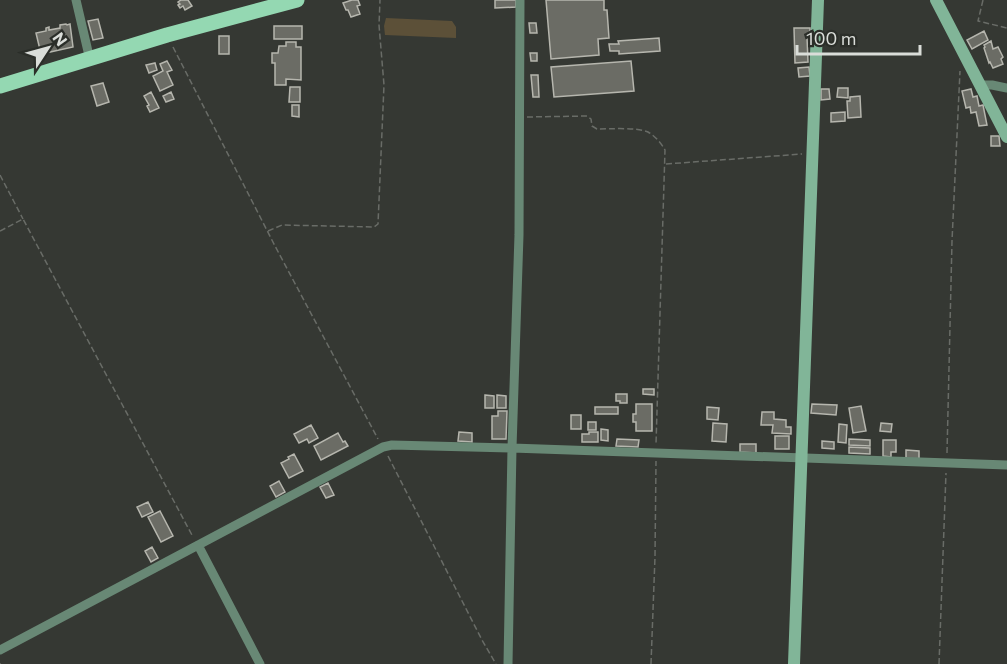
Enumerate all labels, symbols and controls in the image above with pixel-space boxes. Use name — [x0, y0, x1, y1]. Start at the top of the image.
north arrow — [18, 18, 78, 78]
scale bar — [797, 18, 920, 56]
text: 100 m — [806, 27, 856, 49]
text: N — [49, 28, 72, 49]

